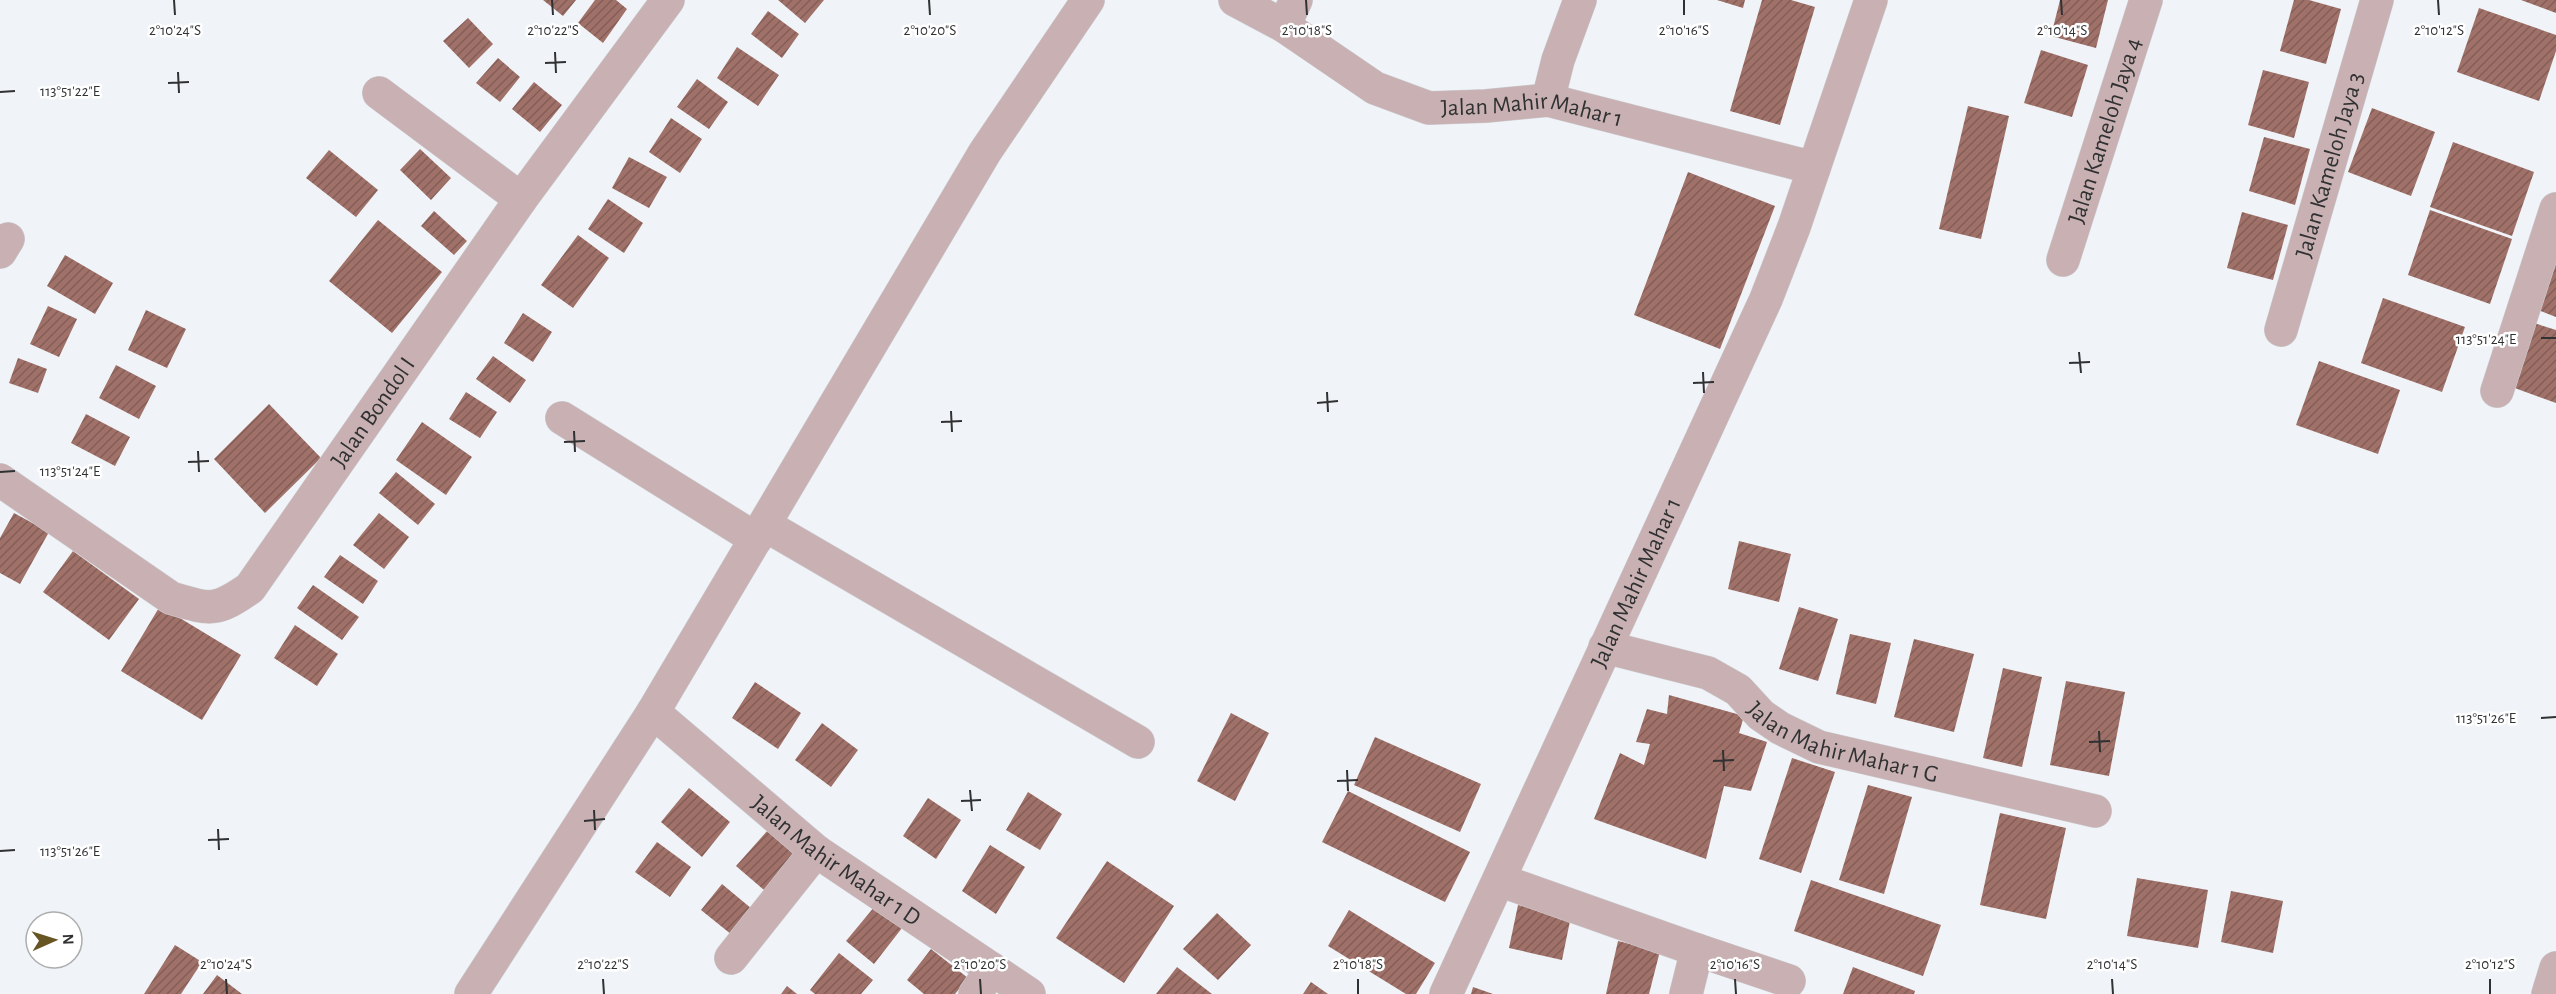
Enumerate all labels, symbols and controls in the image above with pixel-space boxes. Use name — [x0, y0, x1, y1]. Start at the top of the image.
text: 2°10'24"S — [149, 23, 201, 38]
text: 2°10'22"S — [527, 23, 579, 38]
text: 2°10'20"S — [904, 23, 956, 38]
text: 2°10'18"S — [1282, 23, 1332, 38]
text: 2°10'16"S — [1659, 23, 1709, 38]
text: 2°10'14"S — [2037, 23, 2087, 38]
text: 2°10'12"S — [2414, 23, 2464, 38]
street label: Jalan Kameloh Jaya 4 — [2064, 35, 2146, 227]
street label: Jalan Kameloh Jaya 3 — [2292, 70, 2368, 261]
text: 113°51'22"E — [40, 84, 100, 99]
street label: Jalan Mahir Mahar 1 — [1440, 89, 1625, 132]
text: 113°51'24"E — [2456, 332, 2516, 347]
street label: Jalan Bondol I — [327, 353, 420, 472]
text: 113°51'24"E — [40, 464, 100, 479]
street label: Jalan Mahir Mahar 1 — [1587, 494, 1686, 672]
street label: Jalan Mahir Mahar 1 G — [1742, 697, 1941, 787]
text: 113°51'26"E — [2456, 711, 2516, 726]
street label: Jalan Mahir Mahar 1 D — [747, 791, 925, 931]
text: 113°51'26"E — [40, 844, 100, 859]
north arrow — [24, 910, 84, 970]
text: N — [60, 933, 76, 945]
text: 2°10'24"S — [200, 957, 252, 972]
text: 2°10'22"S — [577, 957, 629, 972]
text: 2°10'20"S — [954, 957, 1006, 972]
text: 2°10'18"S — [1333, 957, 1383, 972]
text: 2°10'16"S — [1710, 957, 1760, 972]
text: 2°10'14"S — [2087, 957, 2137, 972]
text: 2°10'12"S — [2465, 957, 2515, 972]

